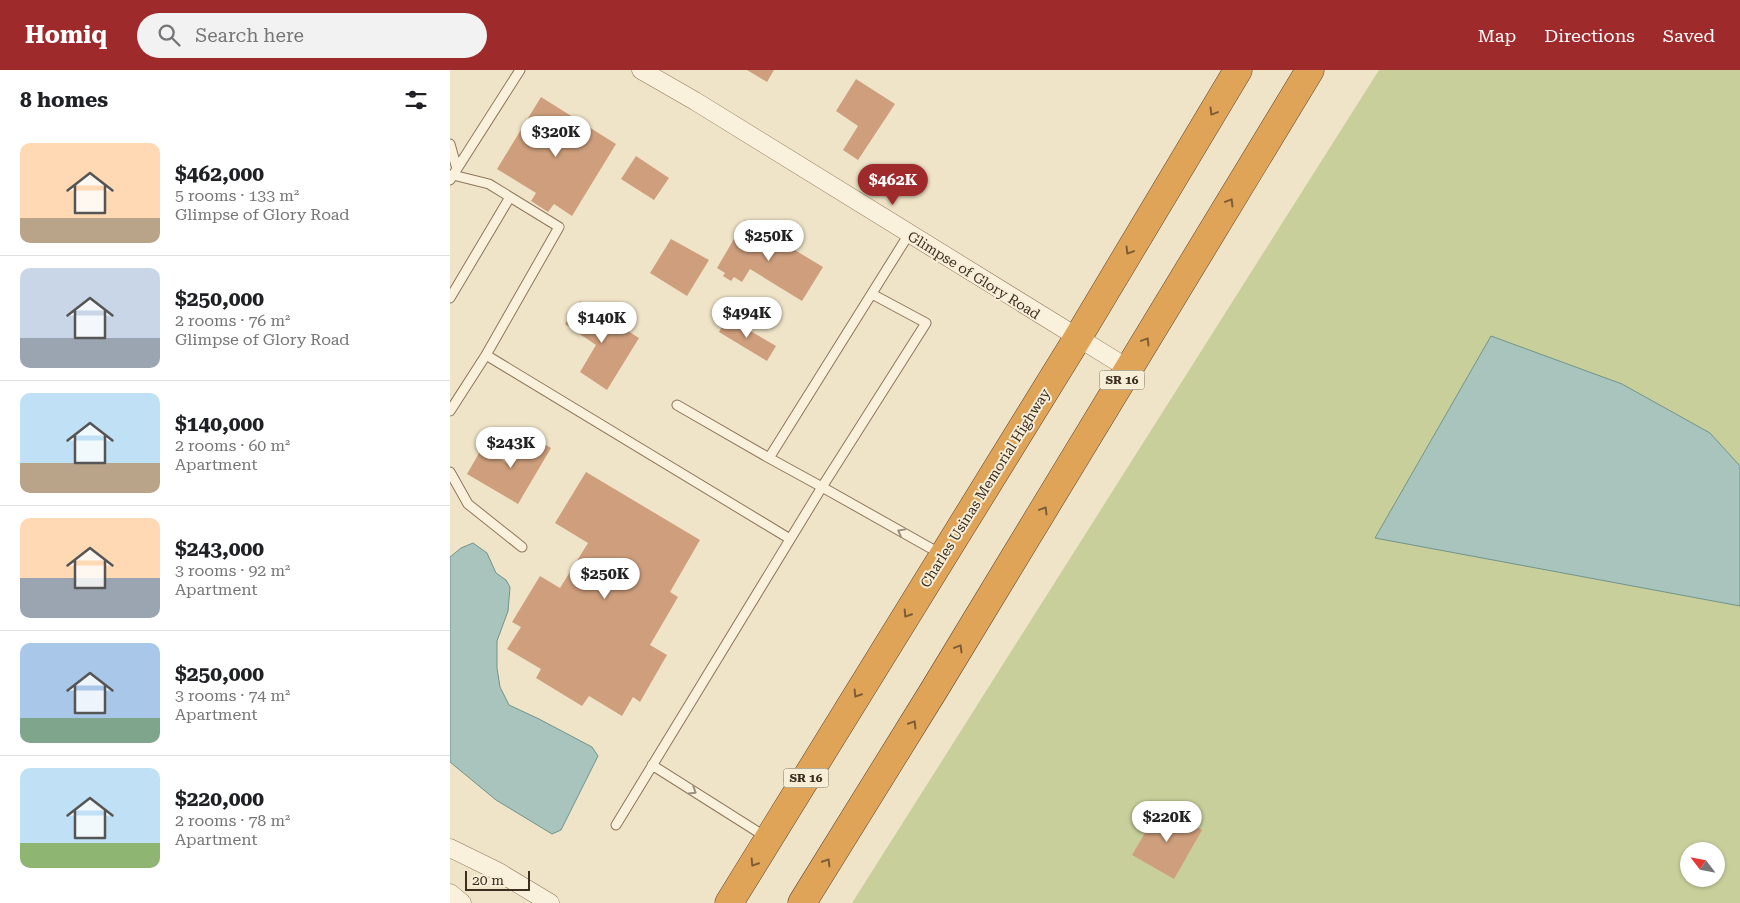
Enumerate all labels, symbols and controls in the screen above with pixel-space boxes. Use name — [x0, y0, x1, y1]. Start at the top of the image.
search box — [137, 13, 487, 58]
text: Homiq — [25, 21, 107, 49]
icon: search — [155, 21, 183, 49]
text: Search here — [195, 24, 304, 47]
text: Map — [1478, 25, 1516, 46]
text: Directions — [1544, 25, 1635, 46]
text: Saved — [1663, 25, 1715, 46]
icon: filters — [402, 86, 430, 114]
text: 8 homes — [20, 88, 108, 112]
one-way arrow — [1209, 106, 1219, 115]
pin: $320K — [521, 116, 591, 158]
text: $320K — [532, 122, 580, 141]
text: $462,000 — [175, 162, 264, 186]
icon: home — [60, 163, 120, 223]
pin: $462K — [858, 164, 928, 206]
text: $462K — [869, 170, 917, 189]
text: 5 rooms · 133 m² — [175, 186, 299, 205]
one-way arrow — [1224, 198, 1234, 207]
text: Glimpse of Glory Road — [175, 205, 350, 224]
pin: $250K — [734, 220, 804, 262]
text: $250K — [745, 226, 793, 245]
street label: Glimpse of Glory Road — [905, 228, 1043, 322]
one-way arrow — [1126, 246, 1136, 255]
text: $250,000 — [175, 287, 264, 311]
icon: home — [60, 288, 120, 348]
pin: $494K — [712, 296, 782, 339]
pin: $140K — [567, 302, 637, 344]
text: $494K — [723, 303, 771, 322]
text: $140K — [578, 308, 626, 327]
text: 2 rooms · 76 m² — [175, 311, 290, 330]
text: Glimpse of Glory Road — [175, 330, 350, 349]
one-way arrow — [1140, 337, 1150, 346]
road number: SR 16 — [1100, 370, 1144, 390]
street label: Charles Usinas Memorial Highway — [917, 385, 1053, 590]
text: $140,000 — [175, 412, 264, 436]
icon: home — [60, 413, 120, 473]
pin: $243K — [476, 426, 546, 469]
text: $243K — [487, 433, 535, 452]
text: 2 rooms · 60 m² — [175, 436, 290, 455]
text: Apartment — [175, 455, 258, 474]
one-way arrow — [1037, 506, 1047, 515]
one-way arrow — [897, 528, 906, 538]
text: $243,000 — [175, 537, 264, 561]
icon: home — [60, 538, 120, 598]
pin: $250K — [570, 558, 640, 600]
text: 3 rooms · 92 m² — [175, 561, 290, 580]
text: $250K — [581, 564, 629, 583]
text: Apartment — [175, 580, 258, 599]
one-way arrow — [904, 608, 914, 617]
one-way arrow — [953, 645, 963, 654]
text: $250,000 — [175, 662, 264, 686]
icon: home — [60, 663, 120, 723]
text: 3 rooms · 74 m² — [175, 686, 290, 705]
one-way arrow — [854, 689, 864, 698]
text: Apartment — [175, 705, 258, 724]
one-way arrow — [907, 720, 916, 729]
road number: SR 16 — [784, 768, 828, 788]
one-way arrow — [688, 785, 697, 794]
text: $220,000 — [175, 787, 264, 811]
icon: home — [60, 788, 120, 848]
pin: $220K — [1132, 800, 1202, 843]
text: $220K — [1143, 807, 1191, 826]
text: 2 rooms · 78 m² — [175, 811, 290, 830]
text: Apartment — [175, 830, 258, 849]
north arrow — [1680, 842, 1725, 888]
map controls — [1680, 842, 1725, 887]
one-way arrow — [750, 857, 760, 866]
one-way arrow — [821, 858, 831, 867]
scale bar — [465, 868, 530, 891]
text: 20 m — [472, 872, 504, 888]

